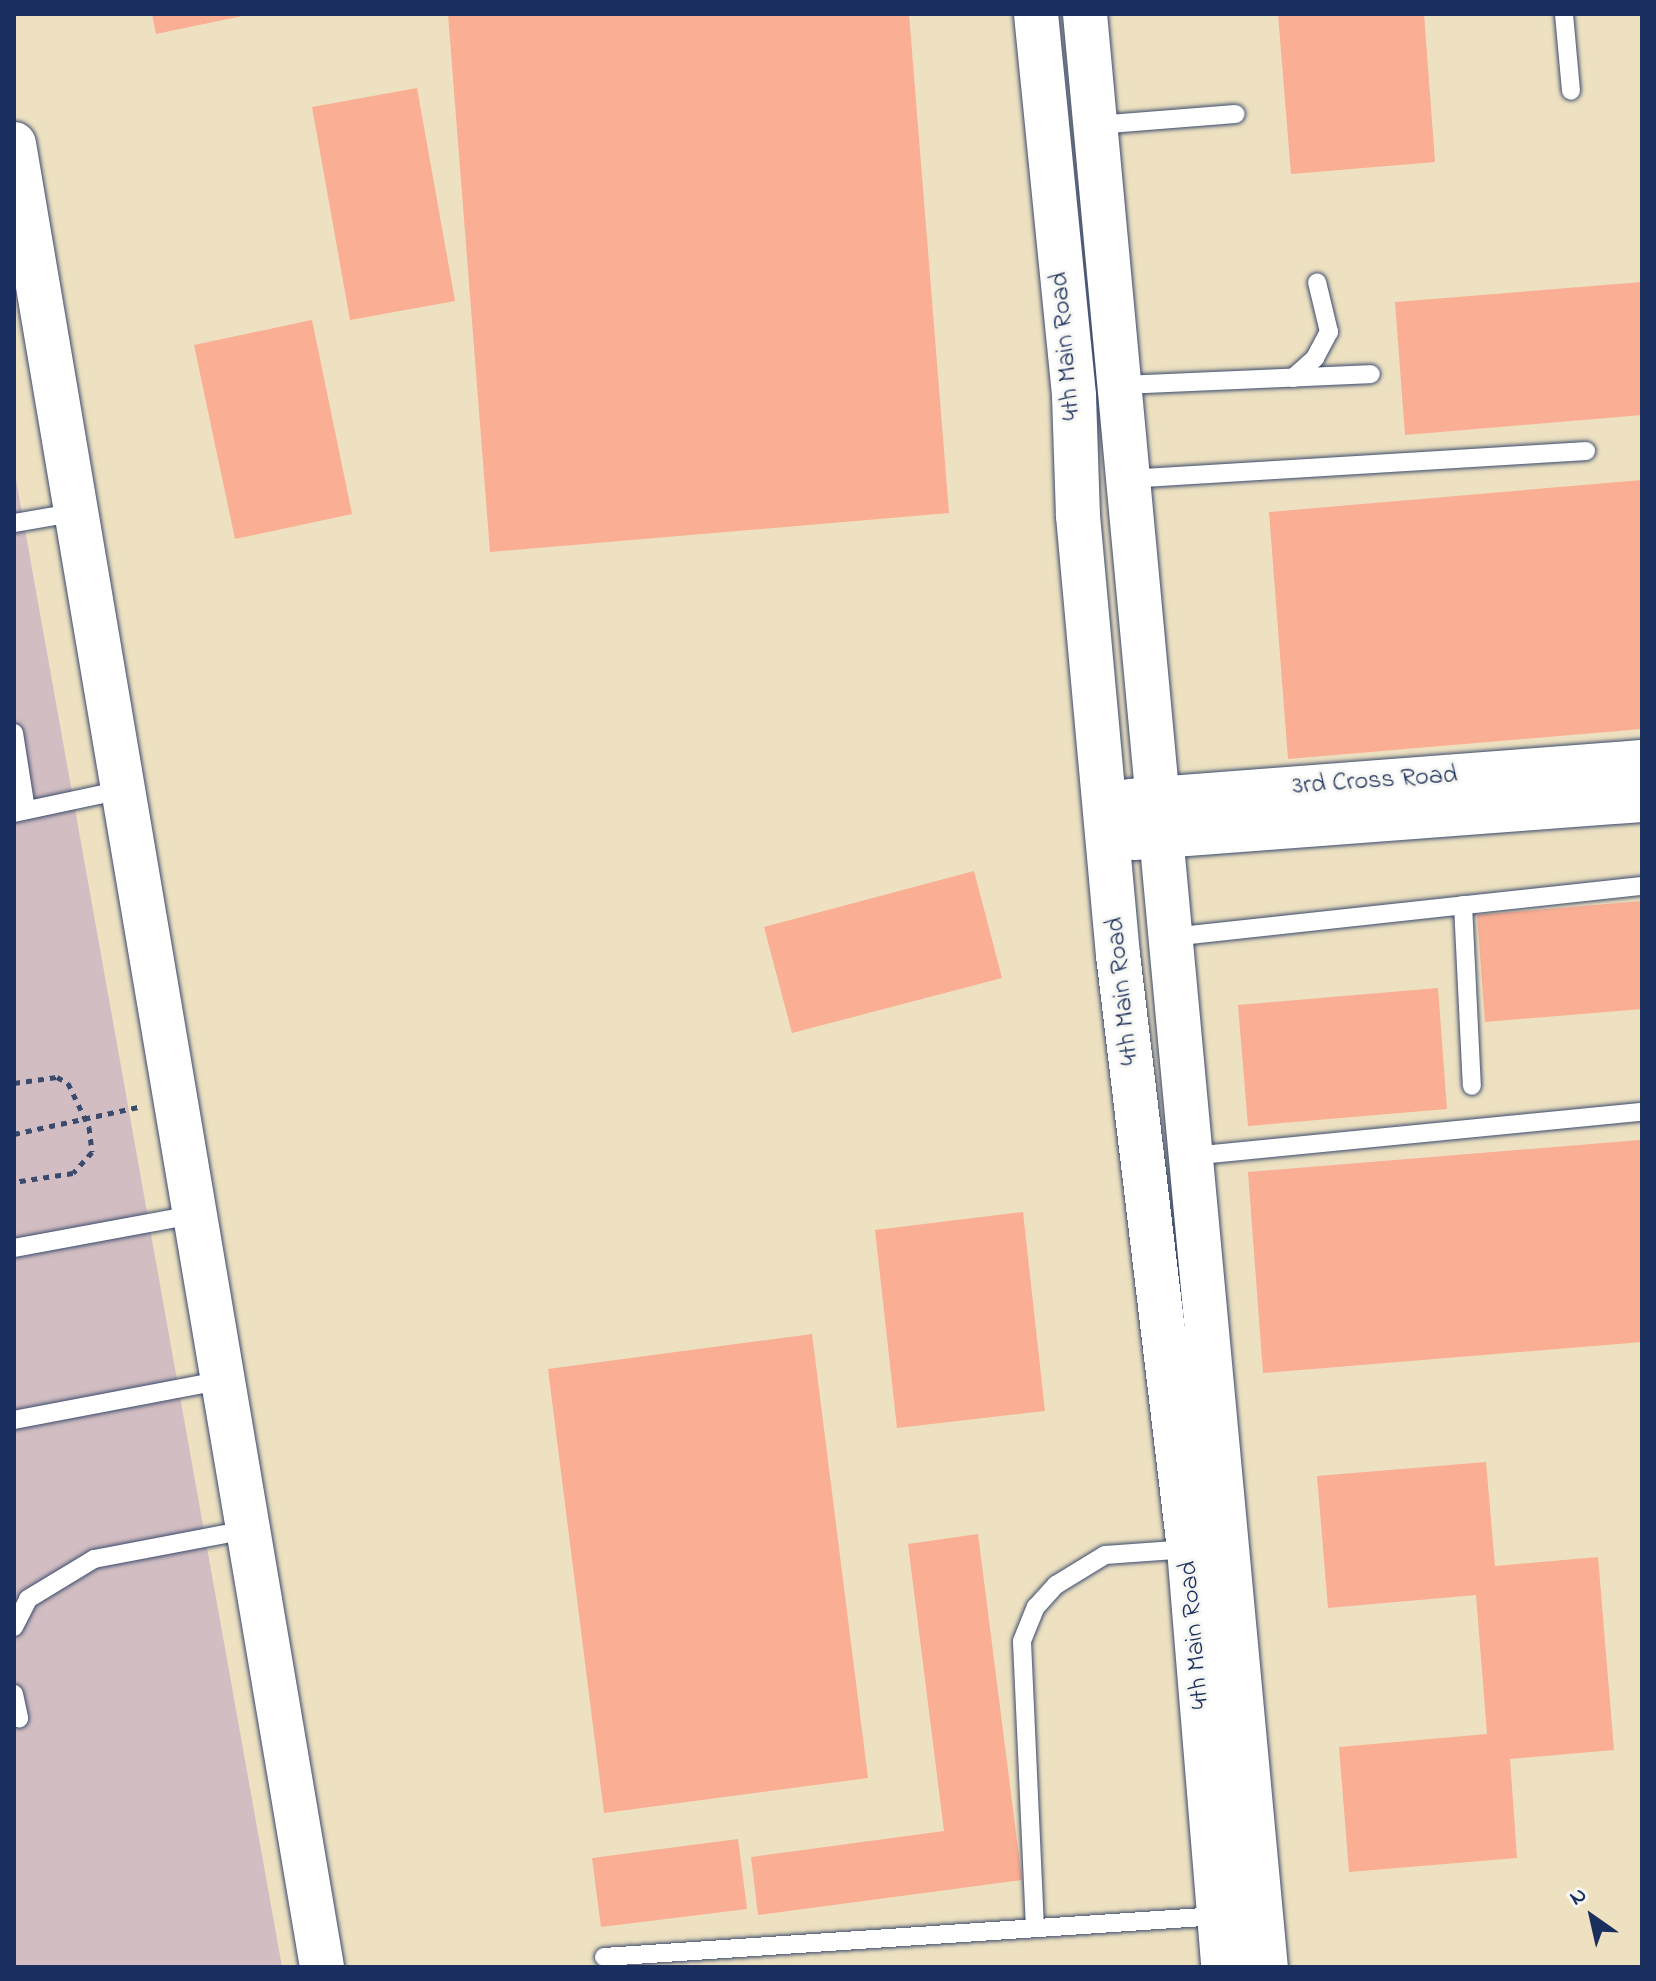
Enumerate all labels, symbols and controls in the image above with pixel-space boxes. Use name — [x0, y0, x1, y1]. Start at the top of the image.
street label: 4th Main Road — [1045, 271, 1089, 421]
street label: 3rd Cross Road — [1291, 761, 1459, 803]
street label: 4th Main Road — [1101, 915, 1147, 1067]
street label: 4th Main Road — [1174, 1560, 1218, 1710]
north arrow — [1552, 1877, 1632, 1957]
text: N — [1563, 1880, 1594, 1915]

